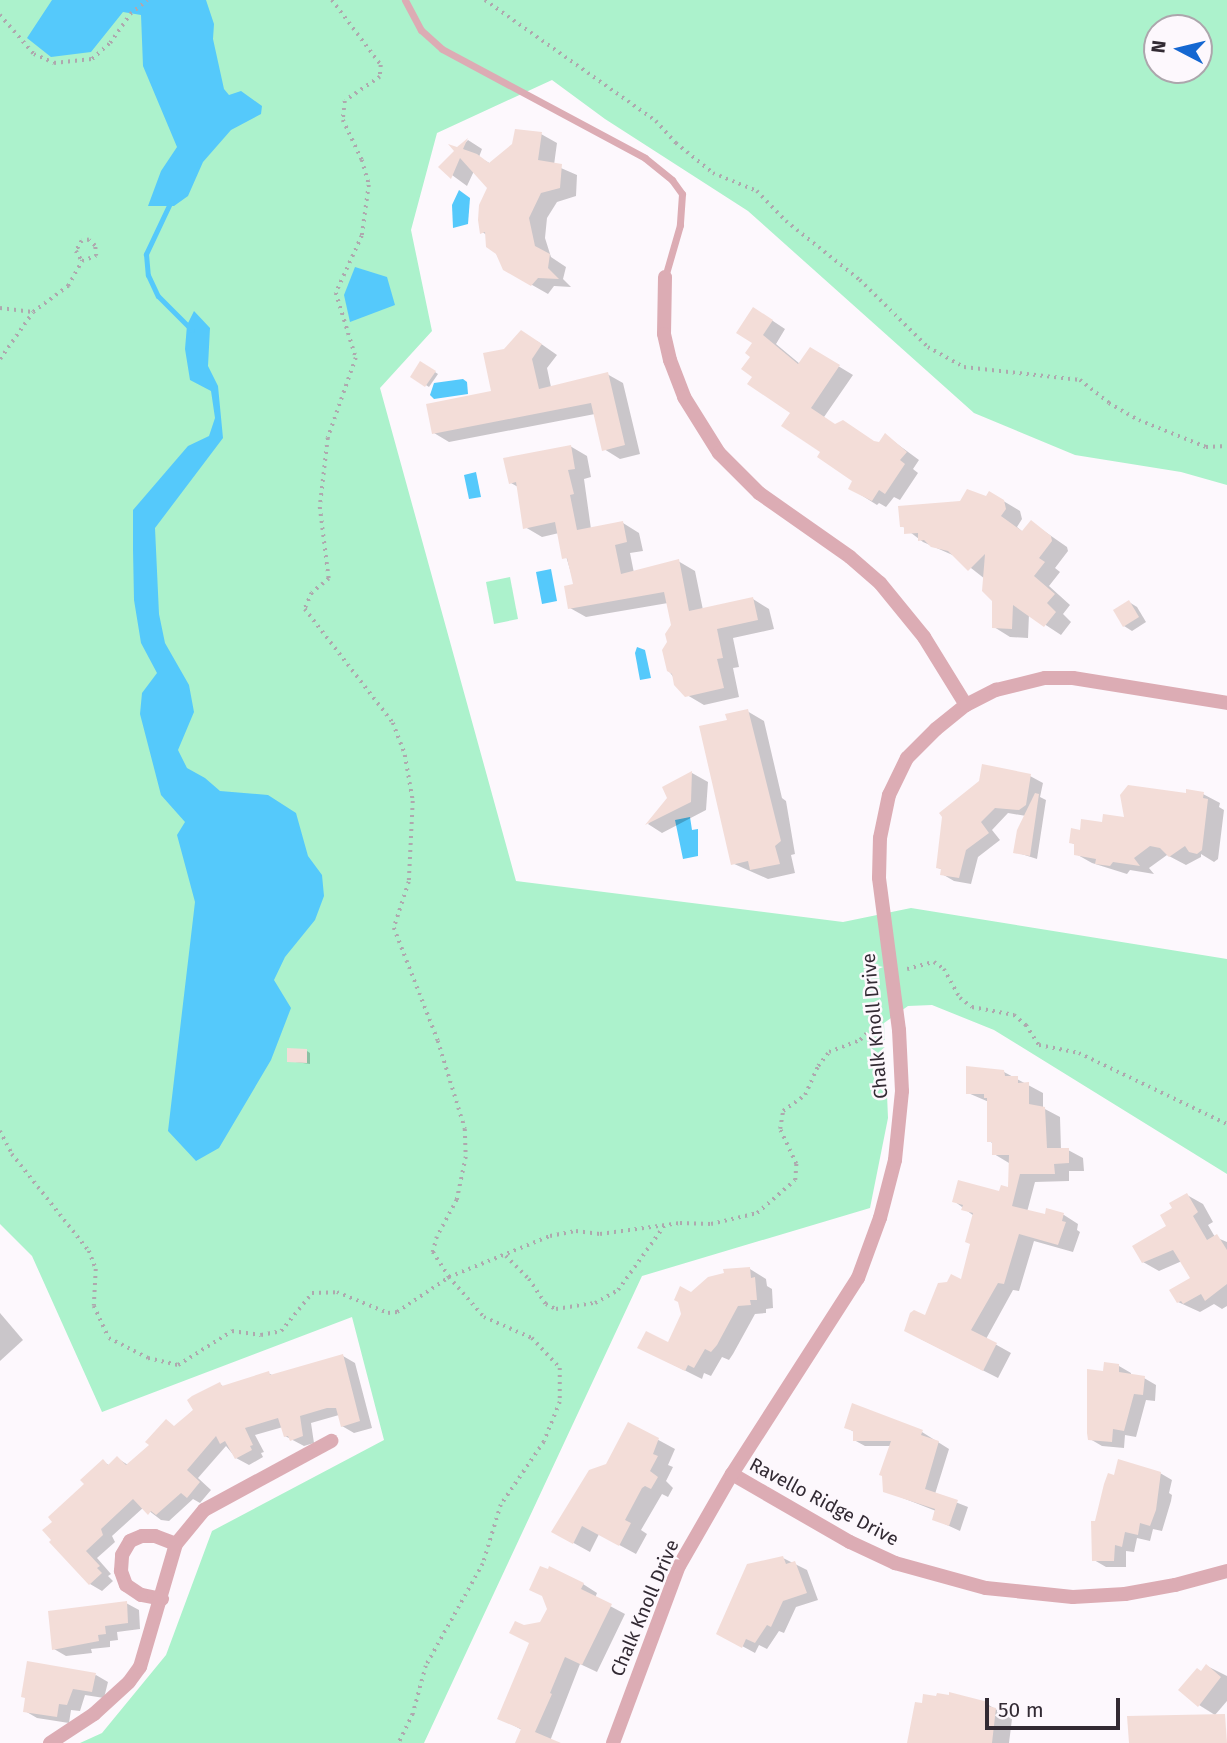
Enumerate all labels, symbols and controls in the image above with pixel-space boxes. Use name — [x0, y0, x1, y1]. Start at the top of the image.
north arrow — [1143, 14, 1213, 84]
text: N — [1146, 39, 1171, 54]
street label: Chalk Knoll Drive — [857, 952, 893, 1100]
street label: Ravello Ridge Drive — [745, 1453, 903, 1551]
street label: Chalk Knoll Drive — [606, 1536, 684, 1680]
scale bar — [989, 1684, 1124, 1728]
text: 50 m — [998, 1697, 1044, 1723]

